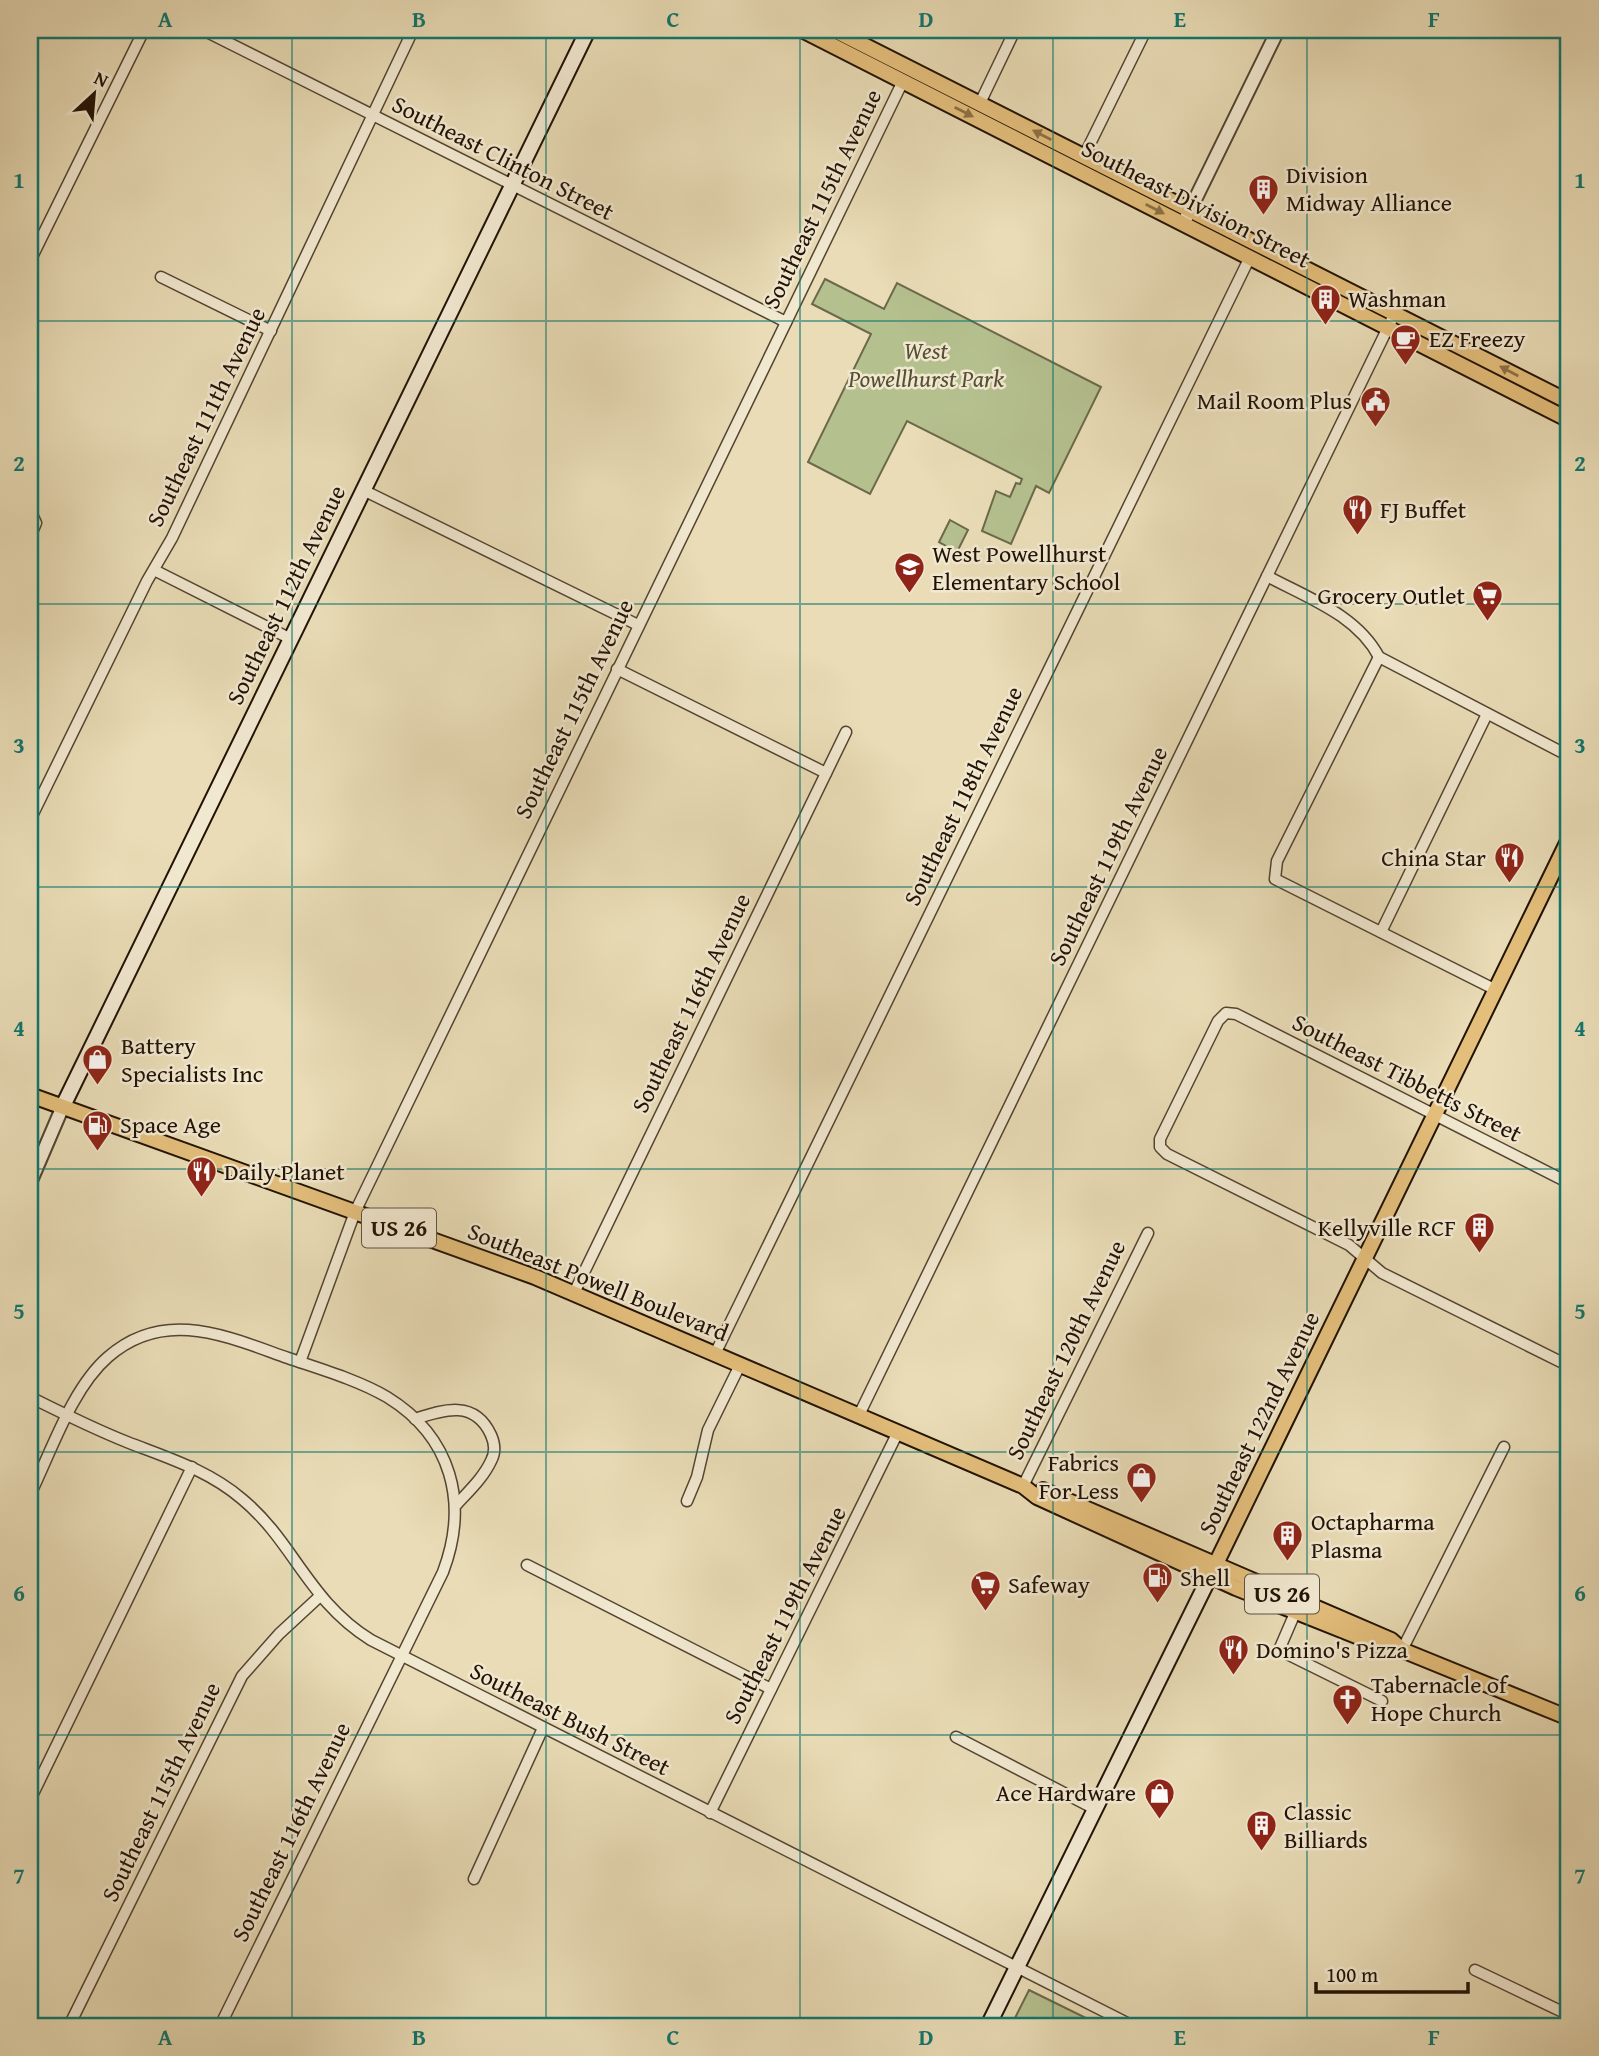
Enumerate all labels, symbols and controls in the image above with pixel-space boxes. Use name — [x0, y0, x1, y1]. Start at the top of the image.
text: A — [158, 2, 173, 35]
text: B — [412, 2, 426, 35]
text: C — [666, 2, 680, 35]
text: D — [919, 2, 934, 35]
text: E — [1174, 2, 1186, 35]
text: F — [1428, 2, 1440, 35]
north arrow — [60, 60, 130, 130]
text: N — [90, 63, 114, 94]
street label: Southeast 115th Avenue — [753, 83, 890, 315]
street label: Southeast Clinton Street — [386, 86, 621, 229]
one-way arrow — [954, 106, 974, 117]
one-way arrow — [1032, 129, 1052, 140]
street label: Southeast Division Street — [1076, 131, 1317, 277]
place label: Division Midway Alliance — [1286, 157, 1452, 220]
text: 1 — [13, 163, 25, 196]
text: 1 — [1574, 163, 1586, 196]
building icon: Division Midway Alliance — [1246, 172, 1280, 216]
one-way arrow — [1145, 203, 1165, 214]
place label: Washman — [1348, 281, 1447, 316]
building icon: Washman — [1308, 282, 1342, 326]
street label: Southeast 111th Avenue — [137, 301, 274, 533]
place label: EZ Freezy — [1429, 321, 1525, 356]
cafe icon: EZ Freezy — [1389, 322, 1423, 366]
park label: West Powellhurst Park — [847, 333, 1004, 396]
one-way arrow — [1499, 365, 1519, 377]
place label: Mail Room Plus — [1197, 383, 1352, 418]
public building icon: Mail Room Plus — [1358, 384, 1392, 428]
text: 2 — [13, 446, 25, 479]
text: 2 — [1574, 446, 1586, 479]
street label: Southeast 112th Avenue — [217, 479, 354, 711]
place label: FJ Buffet — [1380, 492, 1467, 527]
restaurant icon: FJ Buffet — [1340, 493, 1374, 537]
place label: West Powellhurst Elementary School — [932, 536, 1120, 599]
school or university icon: West Powellhurst Elementary School — [892, 551, 926, 595]
place label: Grocery Outlet — [1318, 578, 1466, 613]
supermarket icon: Grocery Outlet — [1471, 579, 1505, 623]
street label: Southeast 115th Avenue — [505, 593, 642, 825]
street label: Southeast 118th Avenue — [894, 680, 1031, 912]
text: 3 — [13, 728, 25, 761]
text: 3 — [1574, 728, 1586, 761]
street label: Southeast 119th Avenue — [1039, 740, 1176, 972]
place label: China Star — [1381, 840, 1486, 875]
restaurant icon: China Star — [1492, 841, 1526, 885]
street label: Southeast 116th Avenue — [622, 887, 759, 1119]
street label: Southeast Tibbetts Street — [1286, 1004, 1529, 1151]
text: 4 — [13, 1011, 25, 1044]
text: 4 — [1574, 1011, 1586, 1044]
place label: Battery Specialists Inc — [121, 1028, 264, 1091]
shop icon: Battery Specialists Inc — [81, 1043, 115, 1087]
place label: Space Age — [120, 1107, 221, 1142]
fuel station icon: Space Age — [80, 1108, 114, 1152]
place label: Daily Planet — [224, 1154, 345, 1189]
restaurant icon: Daily Planet — [184, 1155, 218, 1199]
road number: US 26 — [362, 1208, 436, 1247]
place label: Kellyville RCF — [1318, 1210, 1456, 1245]
building icon: Kellyville RCF — [1462, 1211, 1496, 1255]
street label: Southeast Powell Boulevard — [463, 1213, 734, 1350]
street label: Southeast 120th Avenue — [997, 1234, 1134, 1466]
text: 5 — [13, 1294, 25, 1327]
text: 5 — [1574, 1294, 1586, 1327]
street label: Southeast 122nd Avenue — [1189, 1305, 1328, 1540]
place label: Fabrics For Less — [1039, 1445, 1119, 1508]
shop icon: Fabrics For Less — [1125, 1460, 1159, 1504]
street label: Southeast 119th Avenue — [714, 1500, 855, 1730]
place label: Octapharma Plasma — [1311, 1504, 1435, 1567]
building icon: Octapharma Plasma — [1271, 1519, 1305, 1563]
place label: Shell — [1180, 1560, 1230, 1595]
fuel station icon: Shell — [1140, 1561, 1174, 1605]
place label: Safeway — [1008, 1567, 1090, 1602]
supermarket icon: Safeway — [968, 1568, 1002, 1612]
road number: US 26 — [1245, 1574, 1319, 1614]
text: 6 — [13, 1576, 25, 1609]
text: 6 — [1574, 1576, 1586, 1609]
place label: Domino's Pizza — [1256, 1632, 1409, 1667]
restaurant icon: Domino's Pizza — [1216, 1633, 1250, 1677]
street label: Southeast Bush Street — [464, 1653, 677, 1784]
place label: Tabernacle of Hope Church — [1371, 1667, 1509, 1730]
street label: Southeast 115th Avenue — [92, 1676, 229, 1908]
church icon: Tabernacle of Hope Church — [1331, 1682, 1365, 1726]
street label: Southeast 116th Avenue — [222, 1716, 359, 1948]
place label: Ace Hardware — [996, 1775, 1136, 1810]
shop icon: Ace Hardware — [1142, 1776, 1176, 1820]
place label: Classic Billiards — [1284, 1794, 1368, 1857]
building icon: Classic Billiards — [1244, 1809, 1278, 1853]
text: 7 — [13, 1859, 25, 1892]
text: 7 — [1574, 1859, 1586, 1892]
scale bar — [1316, 1951, 1468, 1995]
text: 100 m — [1326, 1959, 1378, 1990]
text: A — [158, 2020, 173, 2053]
text: B — [412, 2020, 426, 2053]
text: C — [666, 2020, 680, 2053]
text: D — [919, 2020, 934, 2053]
text: E — [1174, 2020, 1186, 2053]
text: F — [1428, 2020, 1440, 2053]

